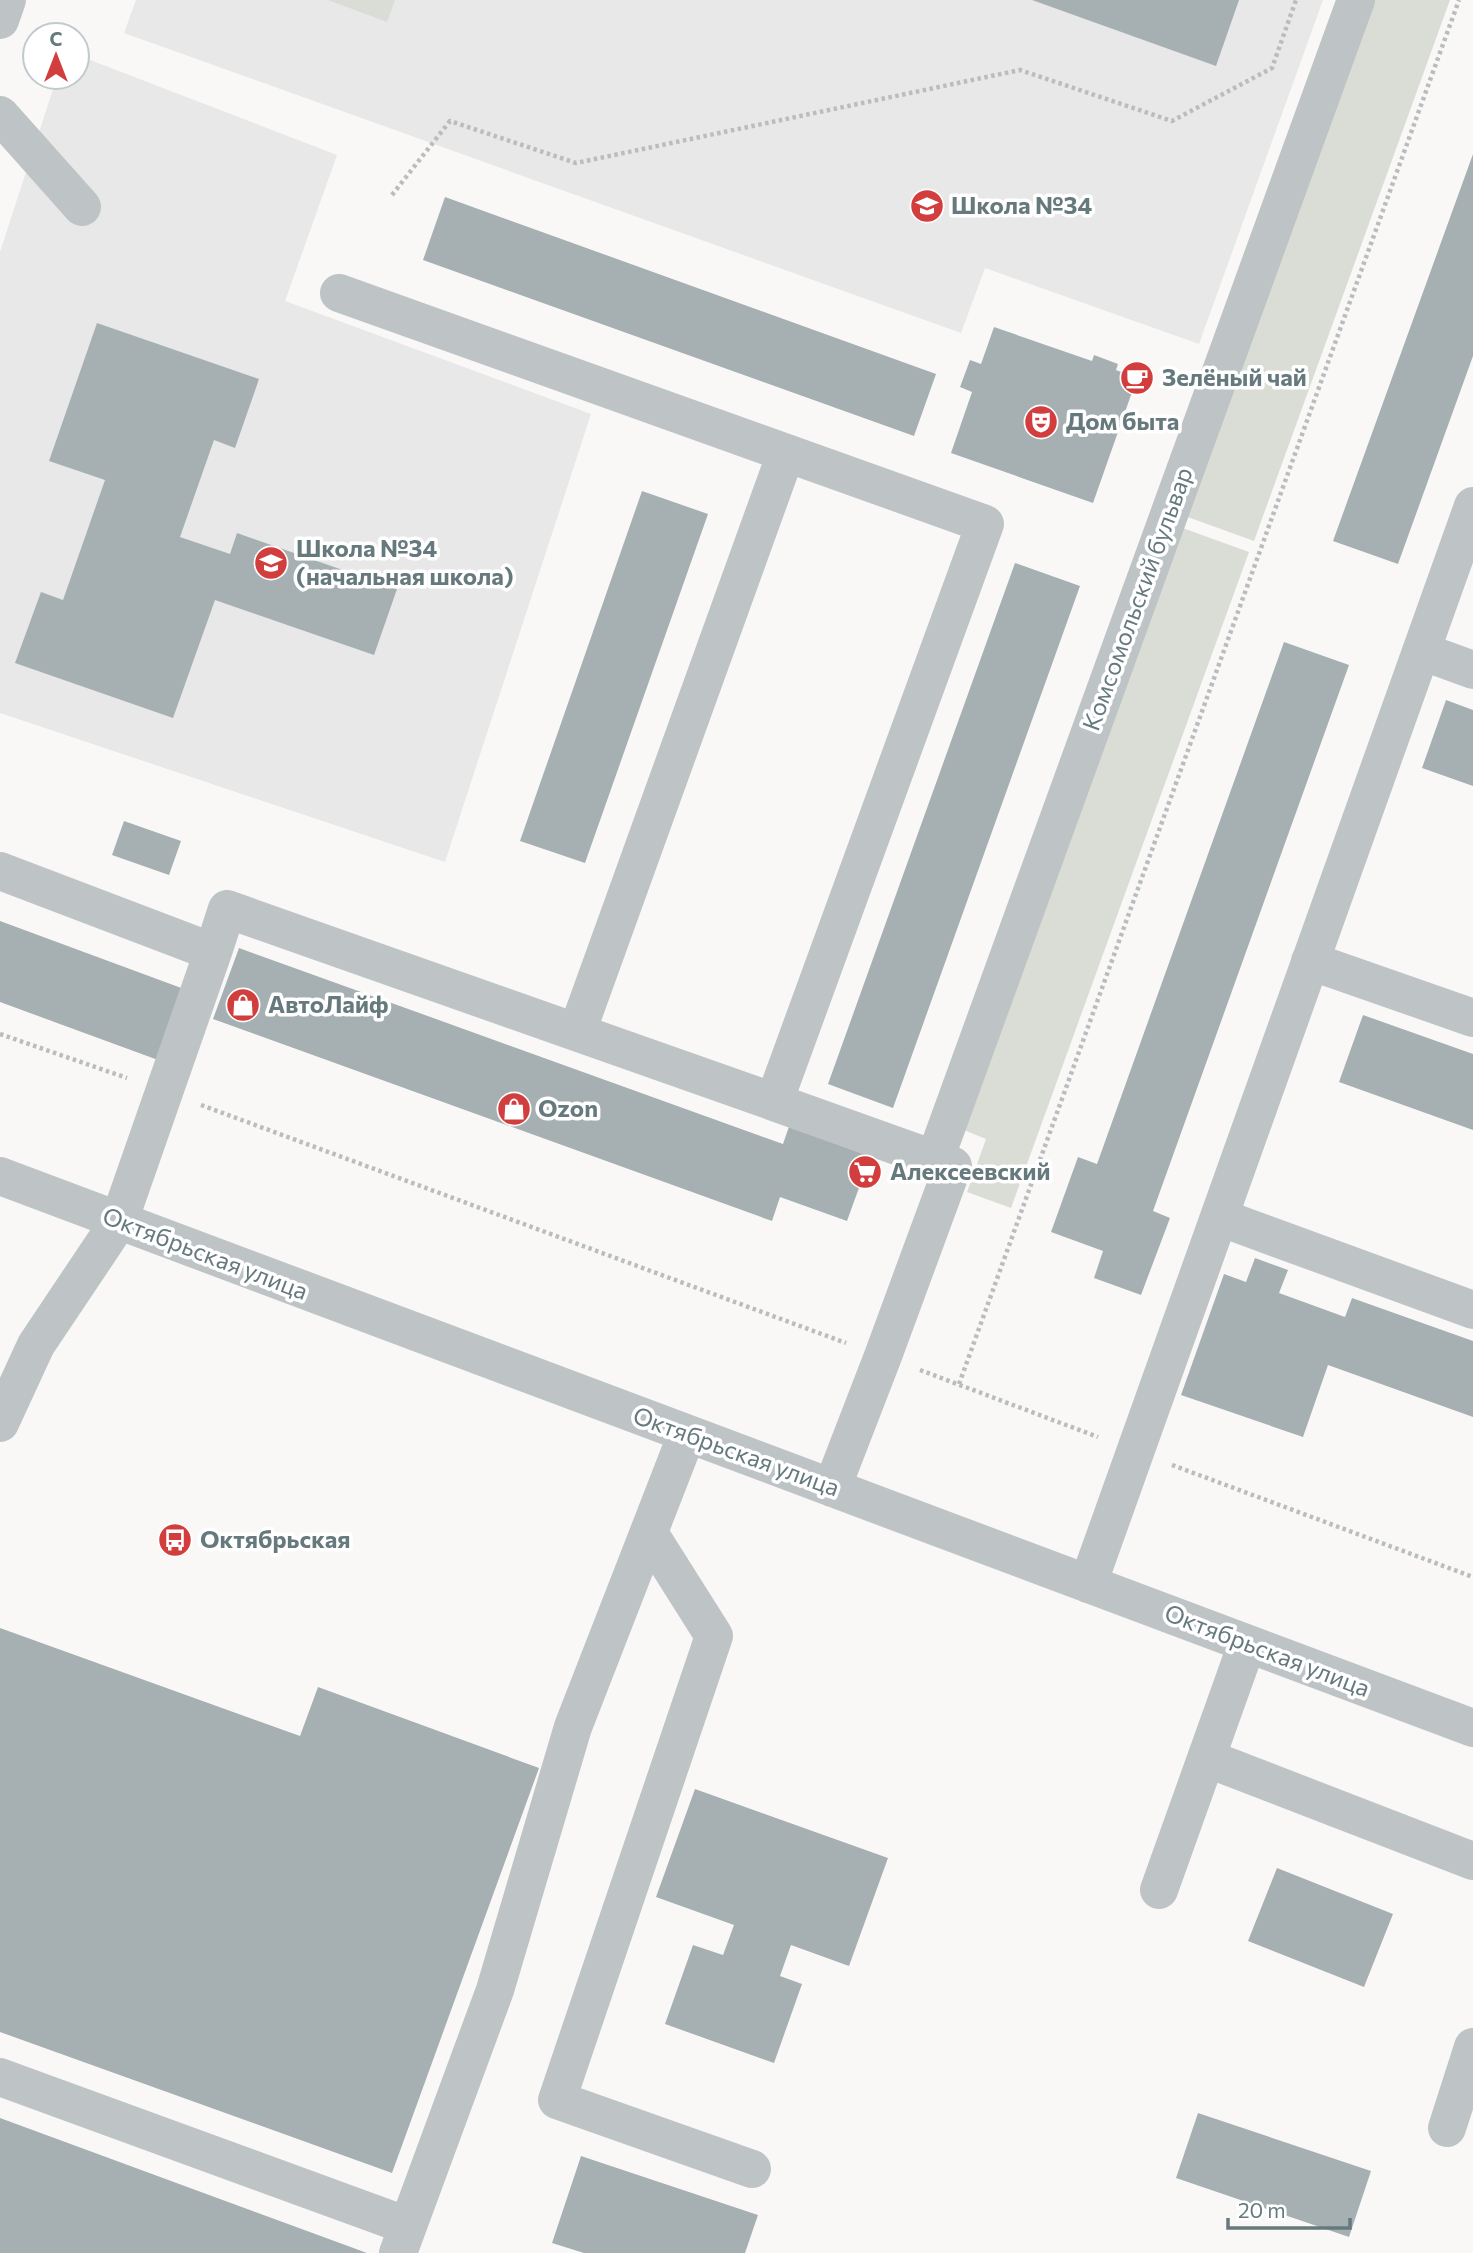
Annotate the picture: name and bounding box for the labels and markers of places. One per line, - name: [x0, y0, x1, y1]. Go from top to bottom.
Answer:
- school or university icon: Школа №34: [908, 187, 946, 225]
- place label: Школа №34: [951, 190, 1092, 219]
- cafe icon: Зелёный чай: [1118, 359, 1156, 397]
- place label: Зелёный чай: [1162, 362, 1307, 391]
- theatre icon: Дом быта: [1022, 403, 1060, 441]
- place label: Дом быта: [1066, 406, 1179, 435]
- place label: Школа №34 (начальная школа): [296, 533, 514, 590]
- school or university icon: Школа №34 (начальная школа): [252, 544, 290, 582]
- shop icon: АвтоЛайф: [224, 986, 262, 1024]
- place label: АвтоЛайф: [268, 989, 388, 1018]
- shop icon: Ozon: [495, 1090, 533, 1128]
- place label: Ozon: [538, 1093, 598, 1122]
- supermarket icon: Алексеевский: [846, 1153, 884, 1191]
- place label: Алексеевский: [890, 1156, 1051, 1185]
- bus stop icon: Октябрьская: [156, 1521, 194, 1559]
- place label: Октябрьская: [200, 1524, 351, 1553]

